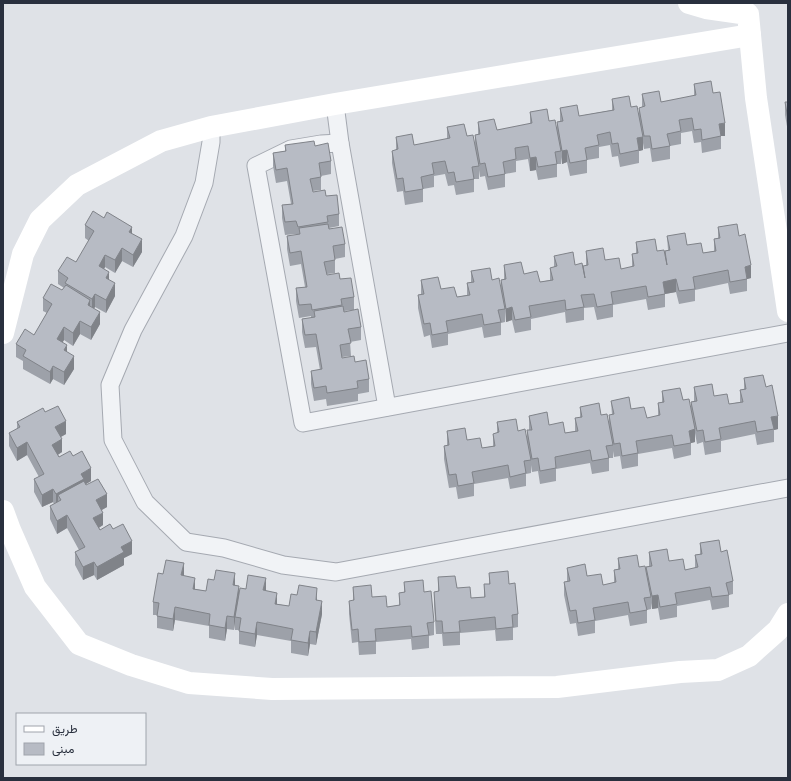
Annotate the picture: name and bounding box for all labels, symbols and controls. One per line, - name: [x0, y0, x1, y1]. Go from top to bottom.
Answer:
- legend: [16, 713, 146, 765]
- text: طريق: [52, 722, 78, 737]
- text: مبنى: [52, 742, 74, 757]

